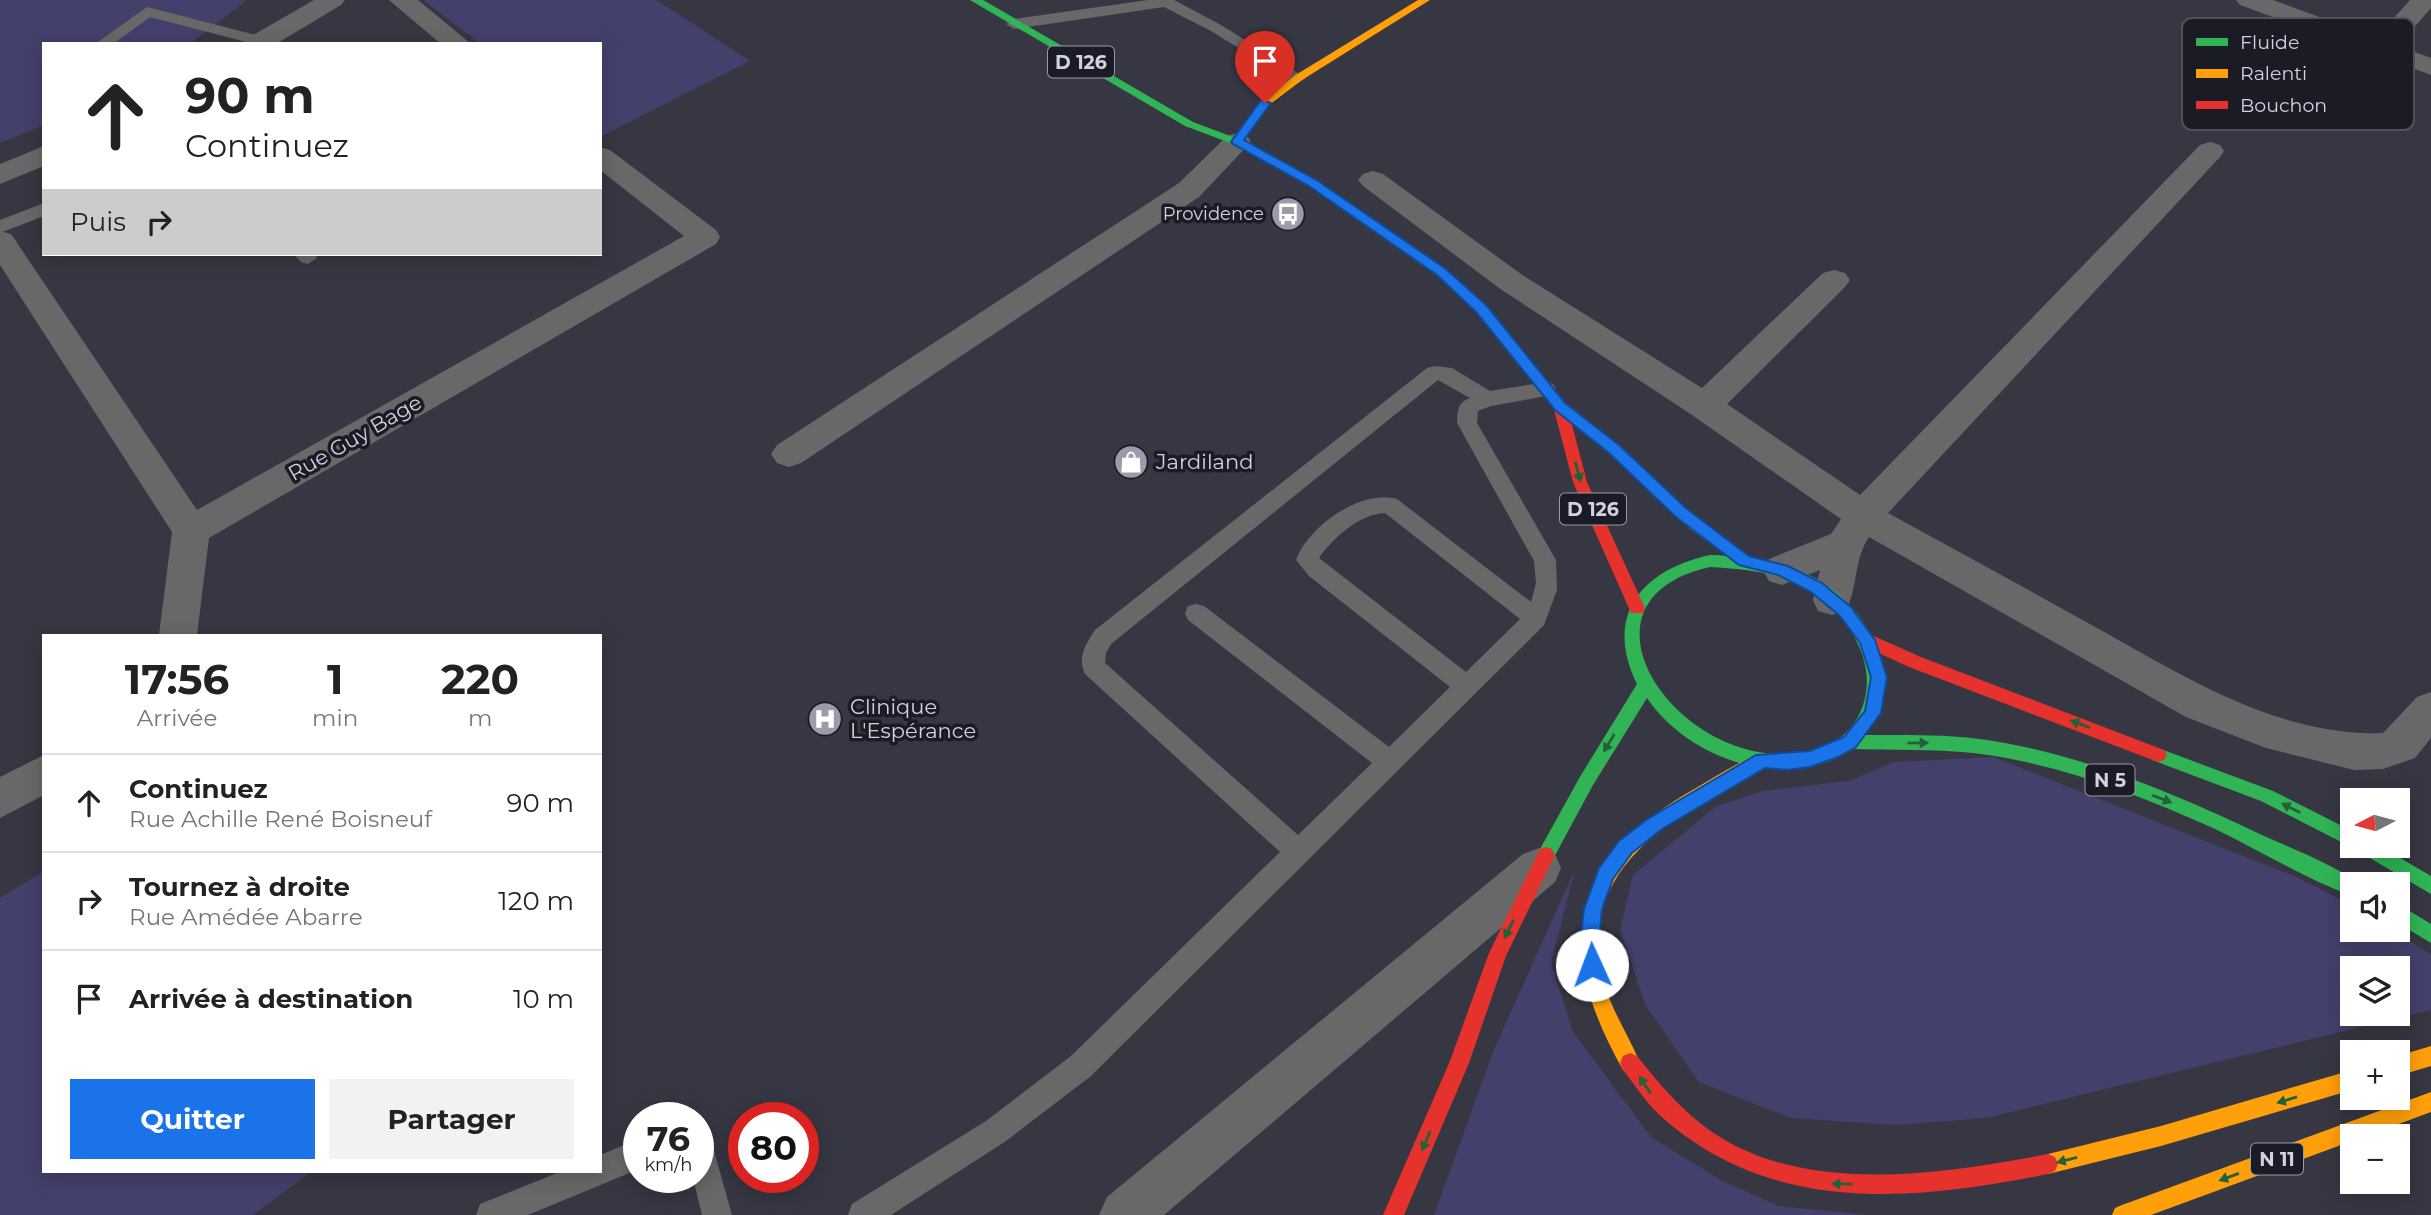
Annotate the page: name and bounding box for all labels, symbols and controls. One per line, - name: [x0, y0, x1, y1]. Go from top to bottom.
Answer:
- legend: [2182, 18, 2414, 130]
- pin: [1235, 31, 1295, 103]
- text: Fluide: [2240, 31, 2299, 54]
- icon: arrive: [1246, 42, 1284, 80]
- road number: D 126: [1048, 46, 1114, 78]
- text: Ralenti: [2240, 62, 2307, 85]
- text: 90 m: [185, 66, 315, 125]
- icon: ahead: [70, 70, 161, 161]
- text: Bouchon: [2240, 94, 2327, 117]
- text: Continuez: [185, 126, 349, 165]
- bus stop icon: Providence: [1269, 195, 1307, 233]
- icon: right: [140, 203, 178, 241]
- place label: Providence: [1163, 203, 1264, 225]
- text: Puis: [70, 206, 126, 238]
- street label: Rue Guy Bage: [284, 389, 426, 486]
- shop icon: Jardiland: [1112, 443, 1150, 481]
- place label: Jardiland: [1155, 449, 1253, 474]
- one-way arrow: [1573, 462, 1583, 483]
- road number: D 126: [1560, 494, 1626, 524]
- text: 17:56: [125, 653, 229, 705]
- text: 1: [327, 653, 343, 705]
- text: 220: [441, 653, 519, 705]
- place label: Clinique L'Espérance: [850, 694, 976, 743]
- hospital icon: Clinique L'Espérance: [806, 700, 844, 738]
- text: Arrivée: [137, 704, 217, 732]
- text: min: [312, 704, 358, 732]
- text: m: [468, 704, 492, 732]
- one-way arrow: [2070, 718, 2091, 729]
- one-way arrow: [1602, 734, 1615, 753]
- one-way arrow: [1907, 738, 1929, 749]
- road number: N 5: [2086, 764, 2134, 796]
- text: Continuez: [129, 773, 268, 805]
- icon: ahead: [70, 784, 108, 822]
- text: 90 m: [507, 787, 574, 819]
- north arrow: [2340, 788, 2410, 858]
- map controls: [2340, 788, 2410, 1194]
- one-way arrow: [2151, 794, 2172, 805]
- one-way arrow: [2281, 803, 2301, 815]
- text: Rue Achille René Boisneuf: [129, 805, 432, 833]
- text: Tournez à droite: [129, 871, 350, 903]
- button: sound: [2340, 872, 2410, 942]
- icon: right: [70, 882, 108, 920]
- text: 120 m: [498, 885, 574, 917]
- text: Rue Amédée Abarre: [129, 903, 363, 931]
- one-way arrow: [1504, 919, 1515, 939]
- position arrow: [1555, 928, 1629, 1002]
- button: layers: [2340, 956, 2410, 1026]
- icon: arrive: [70, 980, 108, 1018]
- text: Arrivée à destination: [129, 983, 413, 1015]
- text: 10 m: [513, 983, 574, 1015]
- button: +: [2340, 1040, 2410, 1110]
- one-way arrow: [1638, 1076, 1652, 1094]
- button: Quitter: [70, 1079, 315, 1159]
- button: Partager: [329, 1079, 574, 1159]
- one-way arrow: [2276, 1095, 2297, 1105]
- speed limit sign: 80: [728, 1102, 819, 1193]
- text: 76: [647, 1117, 690, 1160]
- button: −: [2340, 1124, 2410, 1194]
- one-way arrow: [1420, 1131, 1431, 1152]
- road number: N 11: [2251, 1144, 2303, 1175]
- text: km/h: [644, 1154, 693, 1176]
- one-way arrow: [2056, 1155, 2078, 1166]
- one-way arrow: [2219, 1172, 2240, 1183]
- one-way arrow: [1831, 1179, 1853, 1190]

